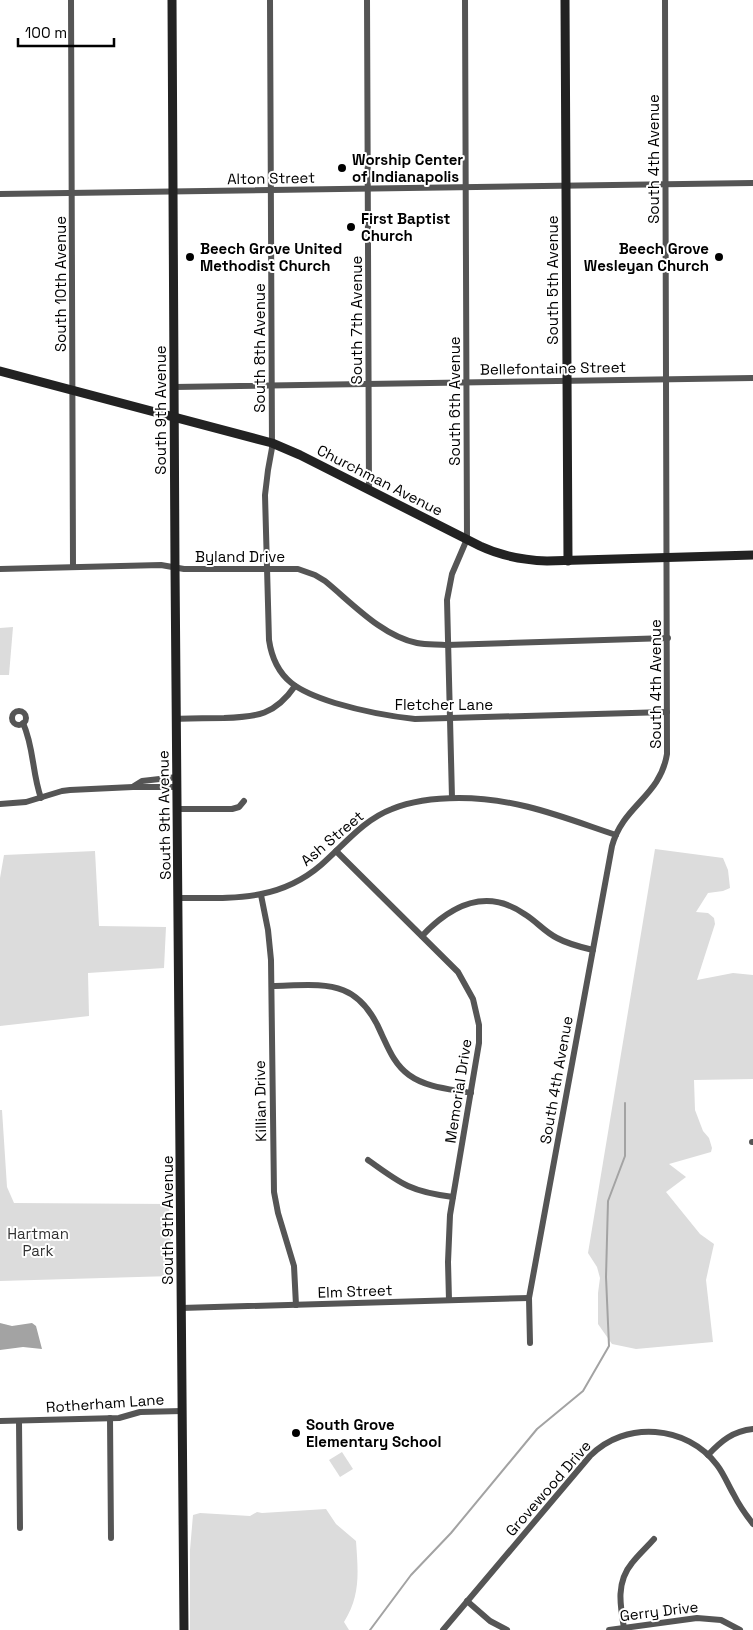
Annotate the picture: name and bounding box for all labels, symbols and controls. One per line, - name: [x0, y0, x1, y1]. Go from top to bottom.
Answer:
- scale bar: [18, 15, 114, 47]
- text: 100 m: [25, 23, 67, 42]
- street label: South 4th Avenue: [644, 94, 663, 224]
- place label: Worship Center of Indianapolis: [352, 150, 463, 186]
- marker: Worship Center of Indianapolis: [336, 162, 348, 174]
- street label: Alton Street: [227, 168, 315, 188]
- place label: First Baptist Church: [361, 209, 451, 245]
- street label: South 5th Avenue: [543, 215, 562, 345]
- street label: South 10th Avenue: [51, 216, 70, 352]
- marker: First Baptist Church: [345, 221, 357, 233]
- place label: Beech Grove United Methodist Church: [200, 239, 342, 275]
- place label: Beech Grove Wesleyan Church: [584, 239, 709, 275]
- marker: Beech Grove United Methodist Church: [184, 251, 196, 263]
- marker: Beech Grove Wesleyan Church: [713, 251, 725, 263]
- street label: South 7th Avenue: [347, 255, 366, 384]
- street label: South 8th Avenue: [250, 283, 269, 413]
- street label: South 6th Avenue: [445, 336, 464, 466]
- street label: South 9th Avenue: [151, 345, 170, 475]
- street label: Bellefontaine Street: [480, 357, 626, 379]
- street label: Churchman Avenue: [314, 440, 446, 520]
- street label: Byland Drive: [195, 547, 285, 566]
- street label: South 4th Avenue: [646, 619, 665, 749]
- street label: Fletcher Lane: [395, 695, 493, 714]
- street label: South 9th Avenue: [153, 750, 175, 880]
- street label: Ash Street: [297, 806, 367, 870]
- street label: South 4th Avenue: [535, 1014, 577, 1146]
- street label: Memorial Drive: [440, 1037, 476, 1145]
- street label: Killian Drive: [250, 1060, 270, 1142]
- street label: South 9th Avenue: [158, 1155, 177, 1285]
- park label: Hartman Park: [7, 1224, 69, 1260]
- street label: Elm Street: [317, 1280, 393, 1302]
- street label: Rotherham Lane: [45, 1389, 165, 1417]
- place label: South Grove Elementary School: [306, 1415, 441, 1451]
- marker: South Grove Elementary School: [290, 1427, 302, 1439]
- street label: Grovewood Drive: [501, 1436, 595, 1540]
- street label: Gerry Drive: [619, 1597, 700, 1625]

